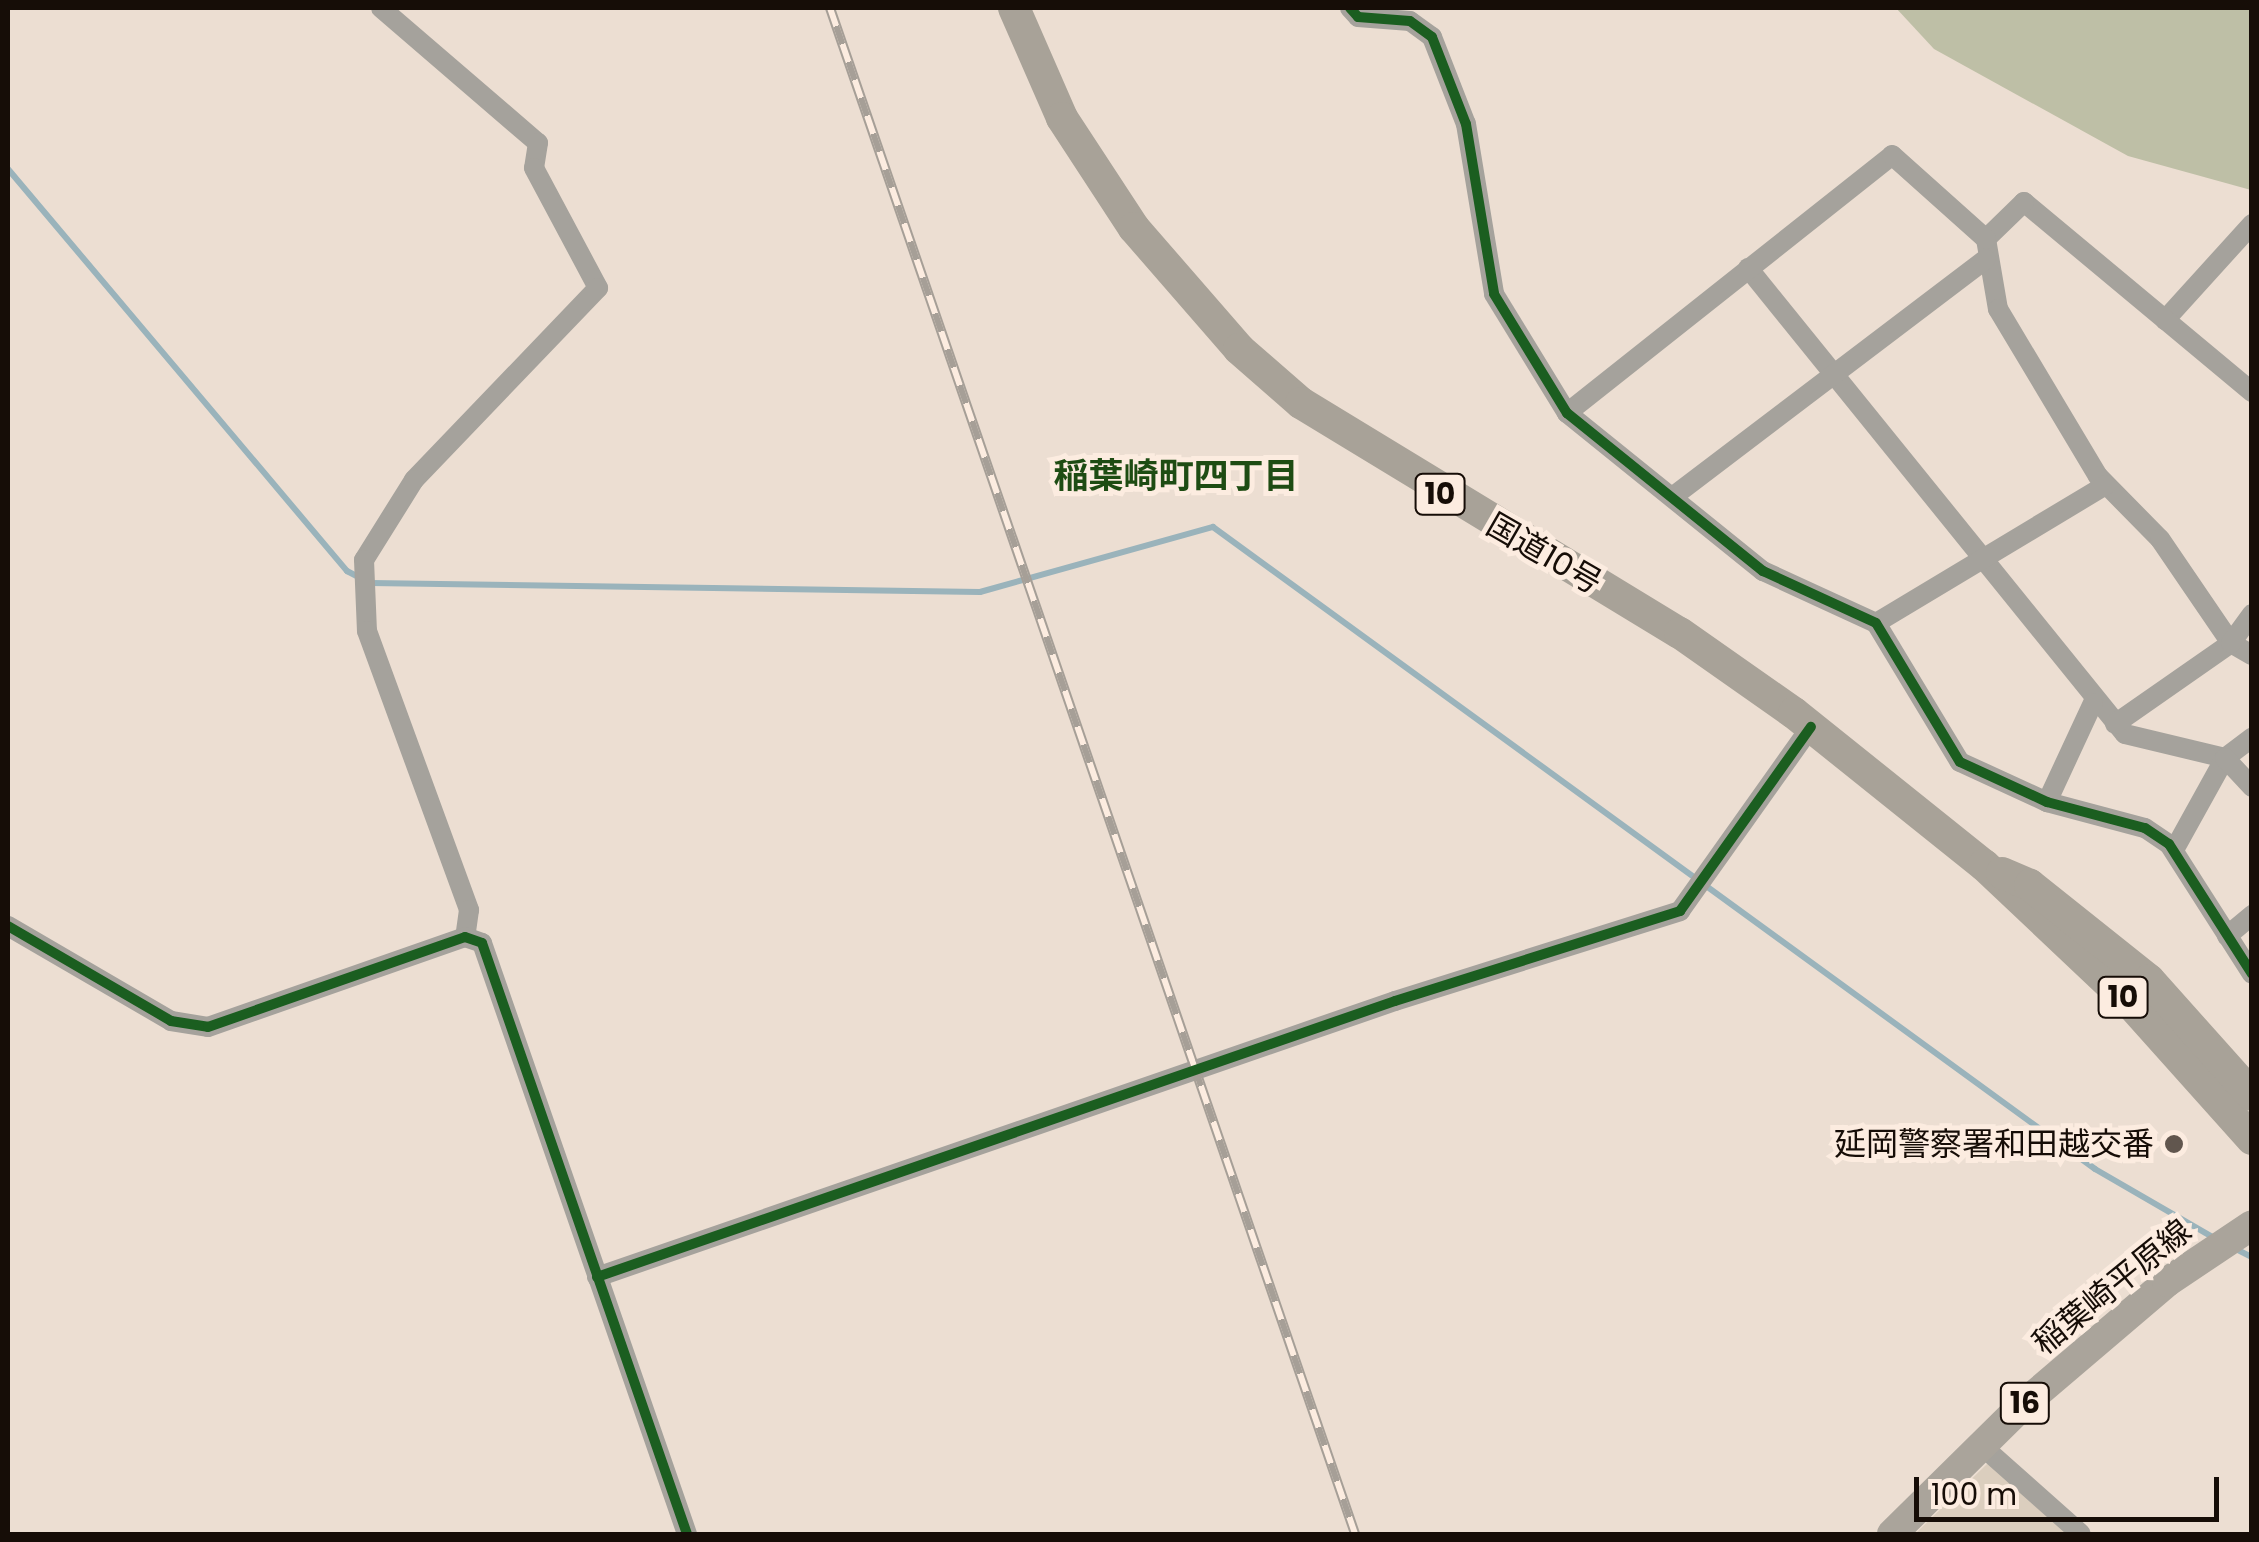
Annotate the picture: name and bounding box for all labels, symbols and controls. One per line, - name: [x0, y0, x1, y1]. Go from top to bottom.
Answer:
- district label: 稲葉崎町四丁目: [1054, 455, 1298, 497]
- road number: 10: [1412, 469, 1468, 519]
- street label: 国道10号: [1480, 506, 1608, 602]
- road number: 10: [2096, 972, 2150, 1022]
- place label: 延岡警察署和田越交番: [1834, 1125, 2154, 1163]
- marker: 延岡警察署和田越交番: [2163, 1133, 2185, 1155]
- street label: 稲葉崎平原線: [2025, 1212, 2199, 1362]
- road number: 16: [1998, 1378, 2052, 1428]
- scale bar: [1919, 1457, 2224, 1519]
- text: 100 m: [1931, 1473, 2017, 1516]

